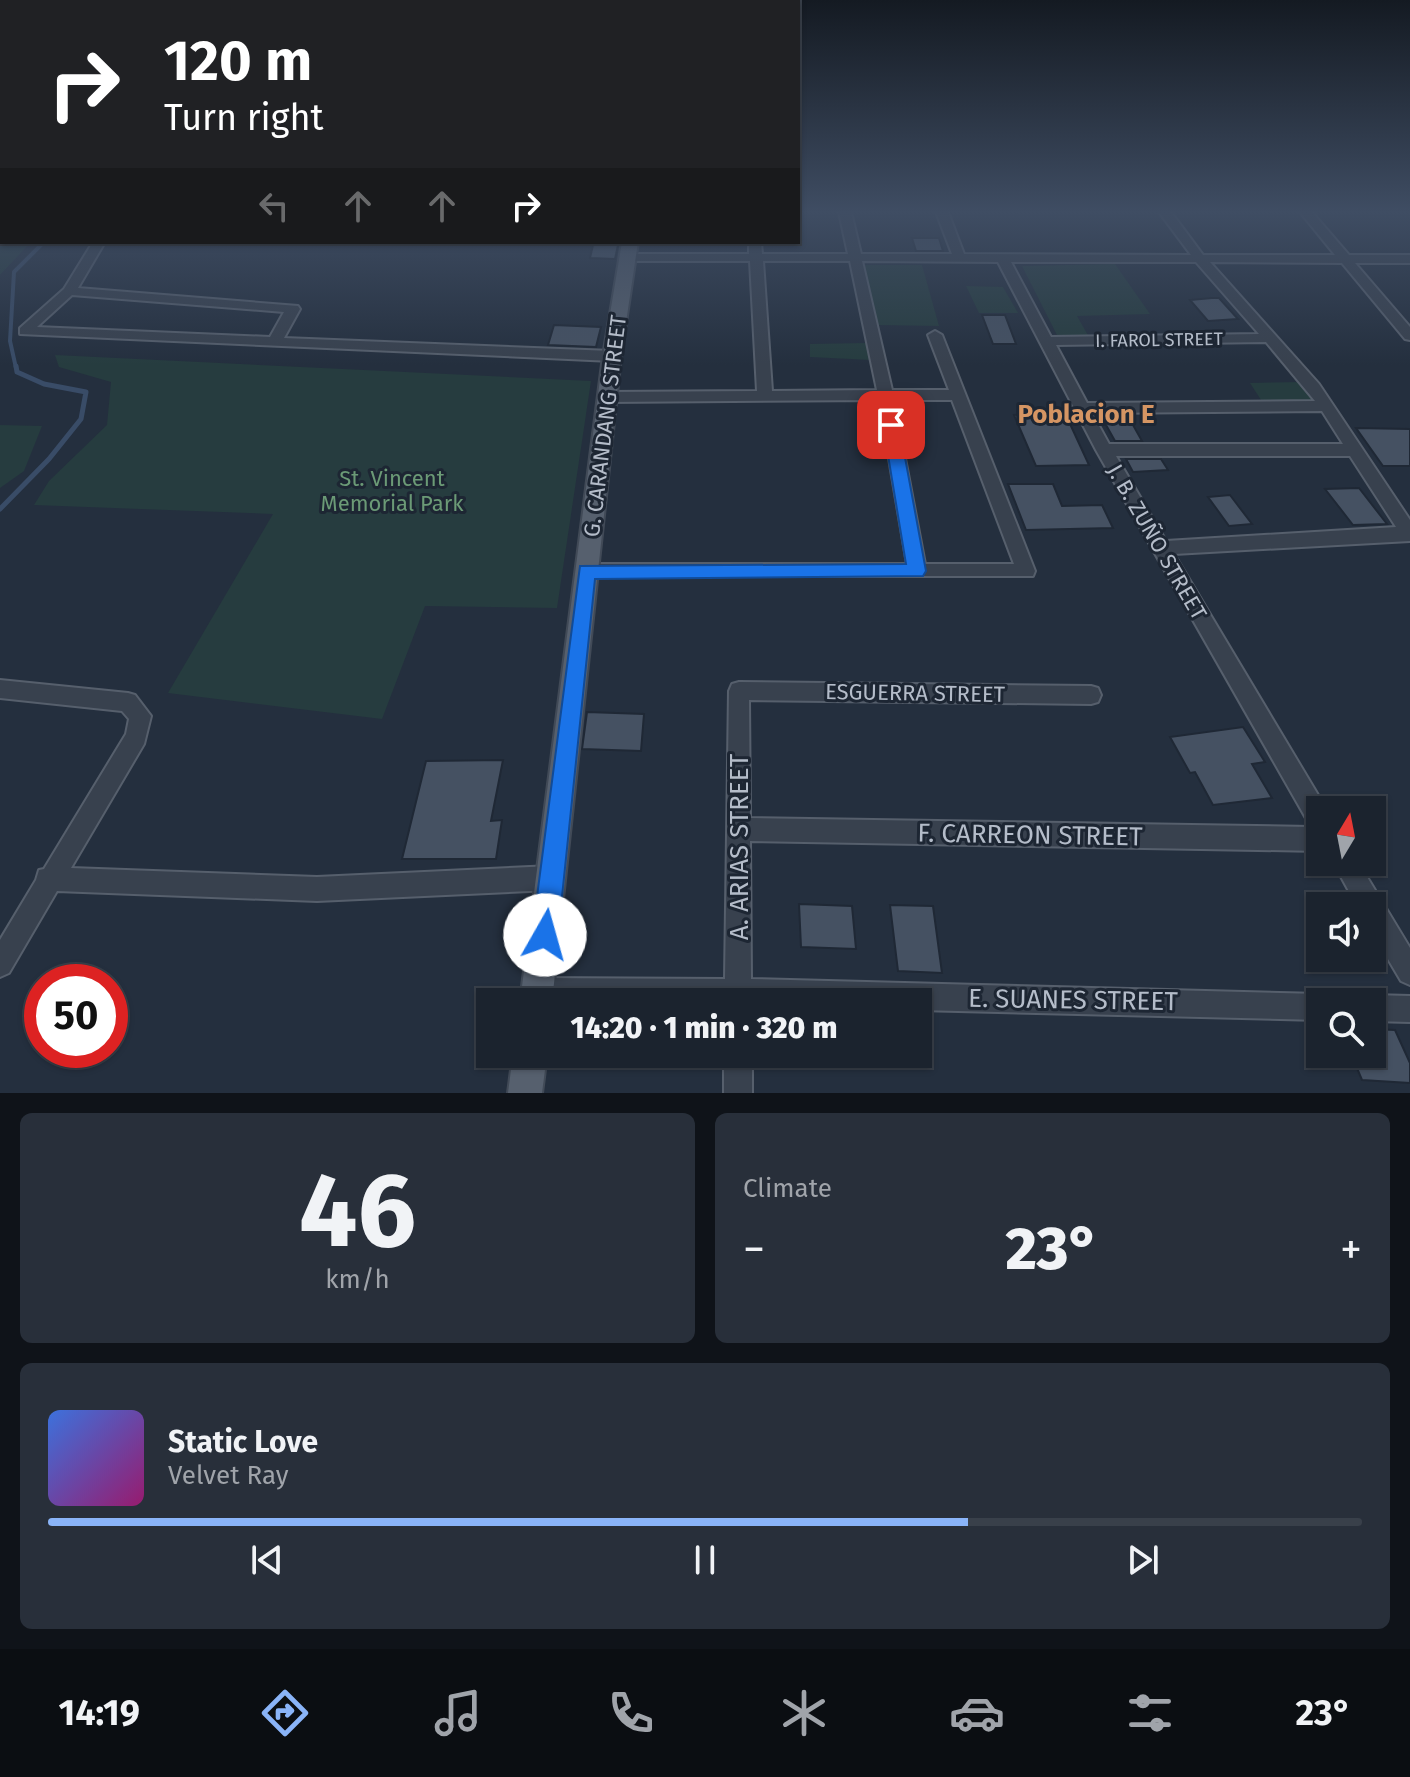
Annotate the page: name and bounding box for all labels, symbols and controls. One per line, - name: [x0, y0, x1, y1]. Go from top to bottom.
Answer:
- text: 120 m: [164, 28, 312, 95]
- icon: right: [32, 32, 136, 136]
- text: Turn right: [164, 96, 324, 140]
- icon: left: [252, 184, 296, 228]
- icon: ahead: [336, 184, 380, 228]
- icon: ahead: [420, 184, 464, 228]
- icon: right: [504, 184, 548, 228]
- street label: G. CARANDANG STREET: [578, 313, 632, 538]
- street label: I. FAROL STREET: [1095, 328, 1224, 352]
- pin: [857, 391, 925, 459]
- district label: Poblacion E: [1017, 399, 1155, 430]
- icon: arrive: [869, 403, 913, 447]
- street label: J. B. ZUÑO STREET: [1101, 459, 1213, 625]
- park label: St. Vincent Memorial Park: [321, 465, 464, 517]
- street label: ESGUERRA STREET: [825, 678, 1006, 708]
- street label: A. ARIAS STREET: [724, 753, 755, 940]
- north arrow: [1306, 796, 1386, 876]
- map controls: [1306, 796, 1386, 1068]
- street label: F. CARREON STREET: [917, 818, 1143, 852]
- button: sound: [1306, 892, 1386, 972]
- position arrow: [503, 893, 587, 977]
- speed limit sign: 50: [24, 964, 128, 1068]
- street label: E. SUANES STREET: [968, 983, 1179, 1017]
- button: search: [1306, 988, 1386, 1068]
- text: 14:20 · 1 min · 320 m: [571, 1010, 837, 1046]
- text: 46: [299, 1149, 416, 1274]
- text: Climate: [743, 1173, 832, 1204]
- text: 23°: [1006, 1213, 1099, 1285]
- text: −: [743, 1223, 765, 1276]
- text: +: [1340, 1223, 1362, 1276]
- text: km/h: [325, 1264, 390, 1295]
- text: Static Love: [168, 1424, 318, 1460]
- text: Velvet Ray: [168, 1460, 288, 1491]
- icon: previous: [245, 1538, 289, 1582]
- icon: pause: [683, 1538, 727, 1582]
- icon: next: [1121, 1538, 1165, 1582]
- icon: directions: [257, 1685, 313, 1741]
- icon: music: [430, 1685, 486, 1741]
- icon: phone: [603, 1685, 659, 1741]
- icon: climate: [776, 1685, 832, 1741]
- icon: car: [949, 1685, 1005, 1741]
- icon: filters: [1122, 1685, 1178, 1741]
- text: 14:19: [59, 1691, 140, 1735]
- text: 23°: [1296, 1691, 1351, 1735]

